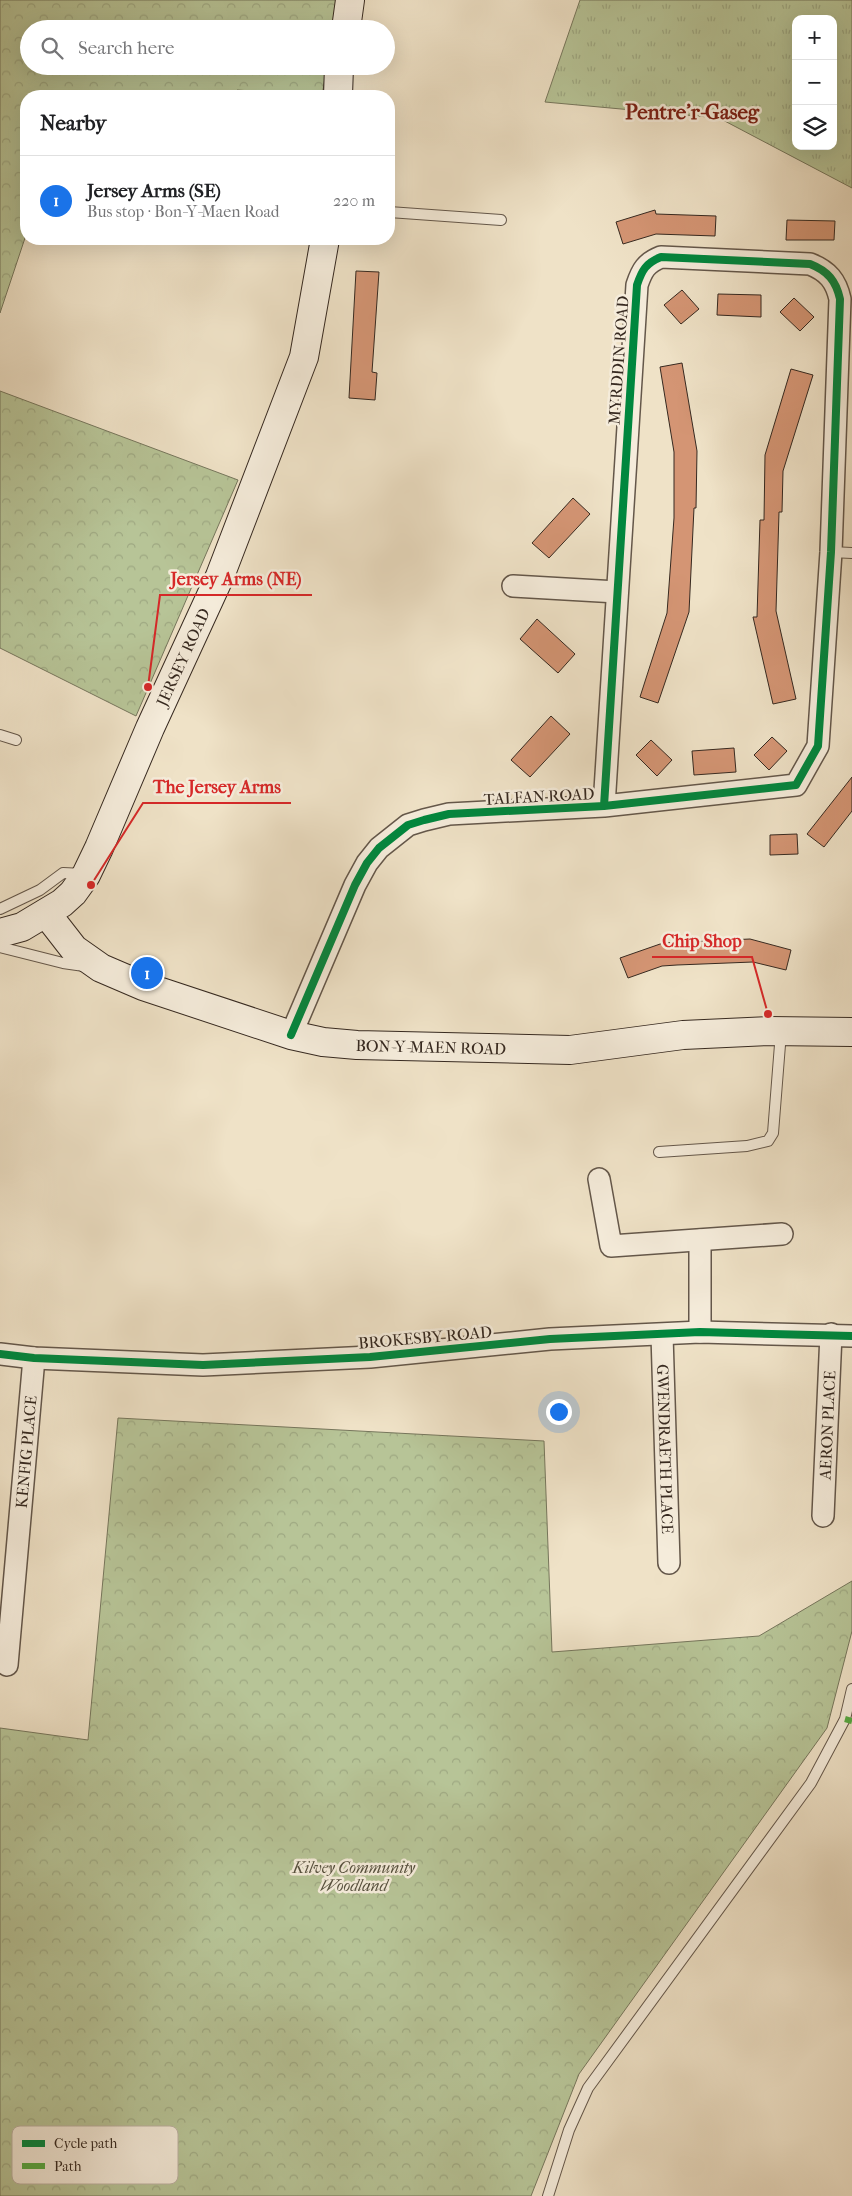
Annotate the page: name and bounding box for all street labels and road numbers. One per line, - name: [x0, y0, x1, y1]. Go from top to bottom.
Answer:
- street label: MYRDDIN ROAD: [605, 295, 632, 425]
- street label: JERSEY ROAD: [152, 605, 214, 711]
- street label: TALFAN ROAD: [483, 784, 595, 809]
- street label: BON-Y-MAEN ROAD: [355, 1036, 506, 1059]
- street label: BROKESBY ROAD: [357, 1322, 493, 1353]
- street label: GWENDRAETH PLACE: [653, 1364, 677, 1534]
- street label: AERON PLACE: [816, 1370, 839, 1481]
- street label: KENFIG PLACE: [12, 1395, 41, 1509]

